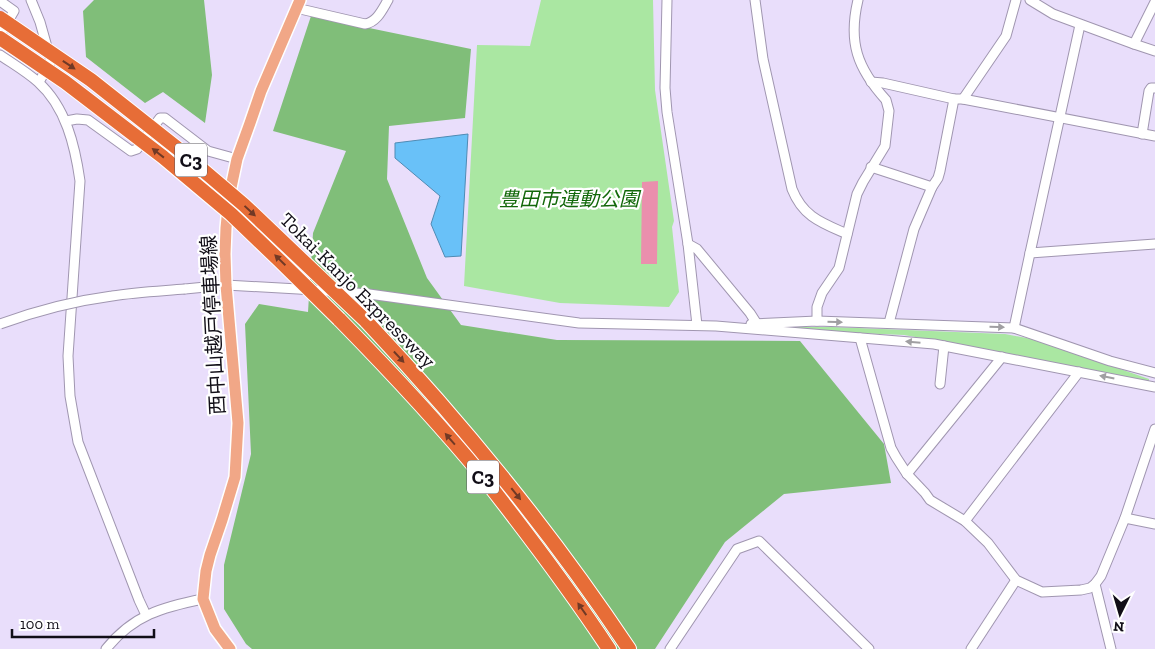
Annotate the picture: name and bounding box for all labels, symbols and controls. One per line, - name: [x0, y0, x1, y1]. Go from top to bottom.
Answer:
- one-way arrow: [63, 60, 76, 70]
- road number: C3: [175, 144, 207, 176]
- one-way arrow: [151, 148, 165, 158]
- park label: 豊田市運動公園: [499, 187, 642, 211]
- one-way arrow: [244, 205, 256, 217]
- street label: Tokai-Kanjo Expressway: [275, 207, 441, 373]
- street label: 西中山越戸停車場線: [196, 234, 230, 416]
- one-way arrow: [274, 254, 286, 266]
- one-way arrow: [827, 318, 843, 326]
- one-way arrow: [990, 324, 1006, 332]
- one-way arrow: [905, 338, 921, 346]
- one-way arrow: [394, 351, 405, 363]
- one-way arrow: [1099, 373, 1115, 381]
- one-way arrow: [444, 434, 456, 446]
- road number: C3: [467, 461, 499, 494]
- one-way arrow: [511, 487, 522, 500]
- north arrow: [1095, 589, 1145, 639]
- one-way arrow: [577, 602, 587, 615]
- scale bar: [12, 606, 155, 638]
- text: 100 m: [20, 615, 59, 633]
- text: N: [1113, 617, 1125, 635]

